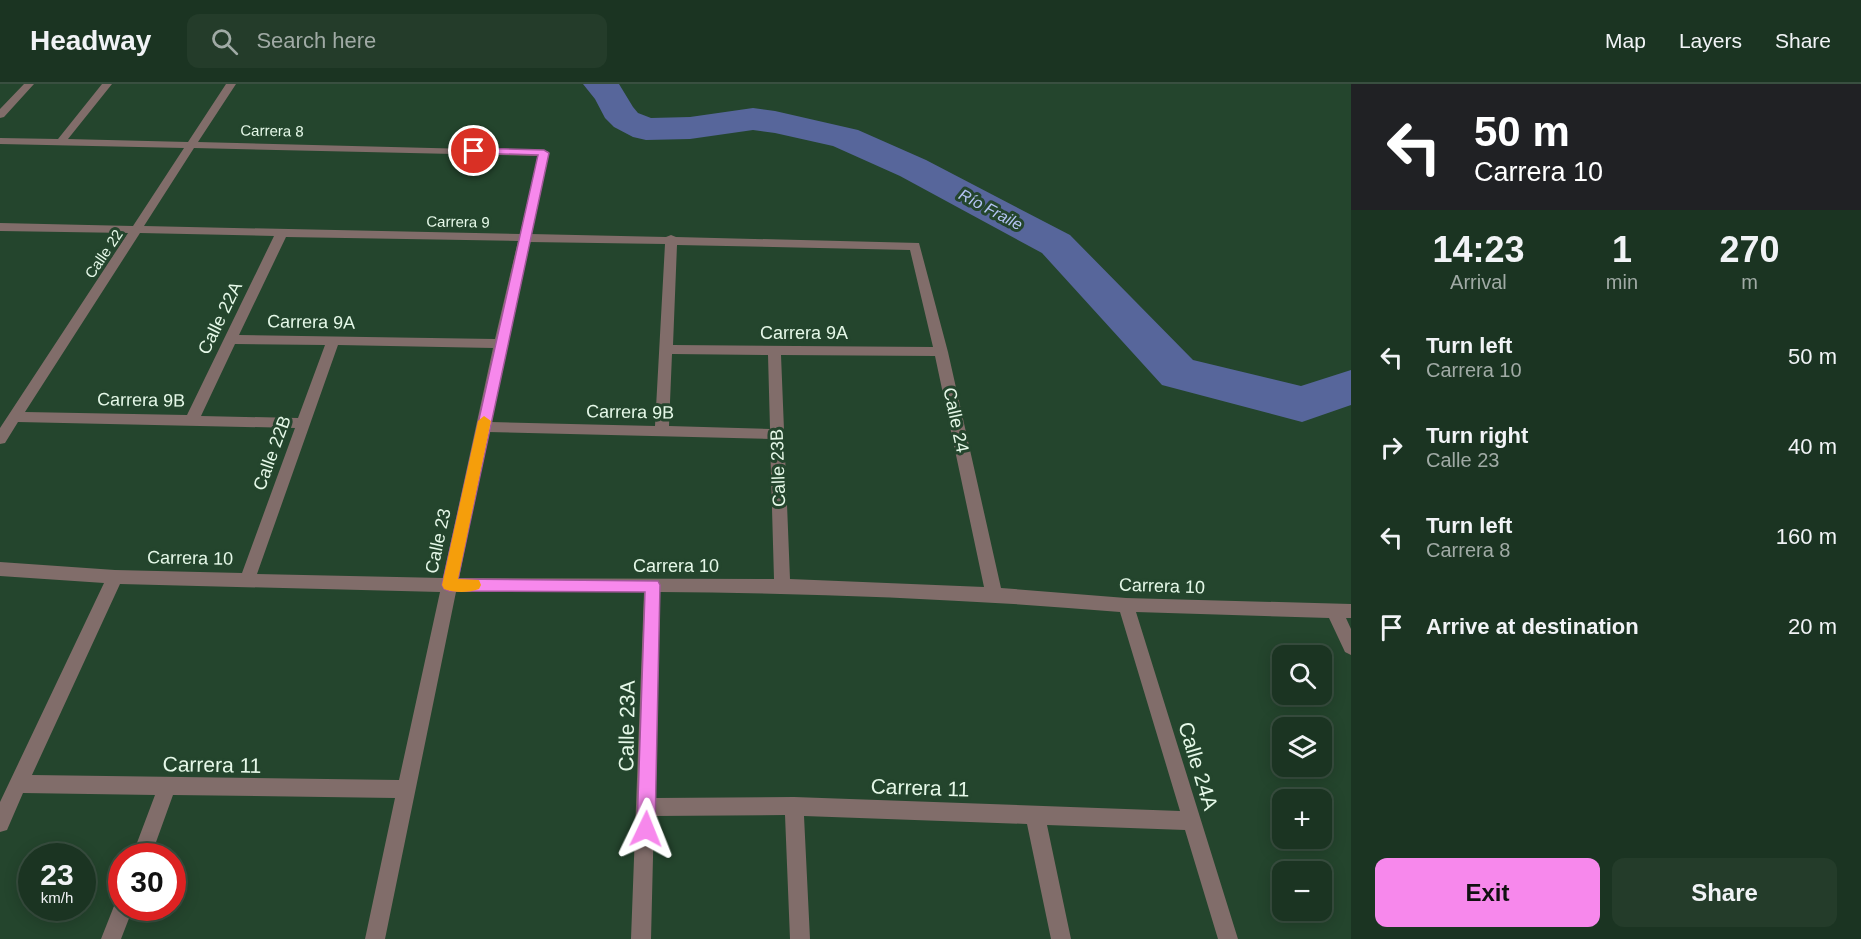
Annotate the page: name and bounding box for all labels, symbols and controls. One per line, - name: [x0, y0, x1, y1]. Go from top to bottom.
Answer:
- search box: [187, 14, 607, 68]
- text: Headway: [30, 25, 151, 56]
- icon: search: [208, 25, 241, 58]
- text: Search here: [256, 28, 376, 53]
- text: Map: [1605, 29, 1646, 52]
- text: Layers: [1679, 29, 1742, 52]
- text: Share: [1775, 29, 1831, 52]
- icon: left: [1375, 108, 1453, 186]
- text: 50 m: [1474, 108, 1570, 155]
- street label: Carrera 8: [240, 121, 304, 140]
- pin: [448, 125, 499, 176]
- icon: arrive: [457, 134, 490, 167]
- text: Carrera 10: [1474, 157, 1603, 187]
- water label: Río Fraile: [956, 186, 1025, 233]
- street label: Carrera 9: [426, 212, 490, 231]
- street label: Calle 22: [81, 226, 126, 281]
- text: 14:23: [1432, 229, 1524, 270]
- text: 1: [1612, 229, 1632, 270]
- text: 270: [1719, 229, 1780, 270]
- text: Arrival: [1450, 271, 1507, 293]
- text: min: [1606, 271, 1638, 293]
- text: m: [1741, 271, 1758, 293]
- street label: Calle 22A: [194, 279, 246, 357]
- street label: Carrera 9A: [267, 311, 355, 333]
- street label: Carrera 9A: [760, 323, 848, 343]
- text: Turn left: [1426, 333, 1512, 358]
- icon: left: [1375, 341, 1408, 374]
- text: 50 m: [1788, 344, 1837, 369]
- text: Carrera 10: [1426, 359, 1522, 381]
- street label: Calle 24: [939, 386, 973, 454]
- street label: Carrera 9B: [97, 389, 185, 411]
- street label: Carrera 9B: [586, 401, 674, 423]
- street label: Calle 22B: [249, 413, 295, 493]
- text: Turn right: [1426, 423, 1528, 448]
- street label: Calle 23B: [767, 429, 789, 507]
- icon: right: [1375, 431, 1408, 464]
- text: 40 m: [1788, 434, 1837, 459]
- text: Calle 23: [1426, 449, 1499, 471]
- street label: Calle 23: [421, 507, 455, 575]
- text: Turn left: [1426, 513, 1512, 538]
- icon: left: [1375, 521, 1408, 554]
- text: 160 m: [1776, 524, 1837, 549]
- text: Carrera 8: [1426, 539, 1510, 561]
- street label: Carrera 10: [147, 547, 233, 569]
- street label: Carrera 10: [633, 556, 719, 576]
- street label: Carrera 10: [1119, 575, 1205, 597]
- icon: arrive: [1375, 611, 1408, 644]
- text: Arrive at destination: [1426, 614, 1639, 639]
- text: 20 m: [1788, 614, 1837, 639]
- map controls: [1272, 645, 1332, 921]
- button: search: [1272, 645, 1332, 705]
- street label: Calle 23A: [614, 680, 639, 772]
- button: layers: [1272, 717, 1332, 777]
- street label: Calle 24A: [1174, 719, 1223, 813]
- street label: Carrera 11: [162, 752, 262, 777]
- street label: Carrera 11: [870, 774, 970, 801]
- button: +: [1272, 789, 1332, 849]
- position arrow: [614, 797, 678, 861]
- speed limit sign: 30: [108, 843, 186, 921]
- text: 23: [40, 858, 74, 891]
- button: Exit: [1375, 858, 1600, 927]
- button: Share: [1612, 858, 1837, 927]
- button: −: [1272, 861, 1332, 921]
- text: km/h: [41, 889, 73, 906]

